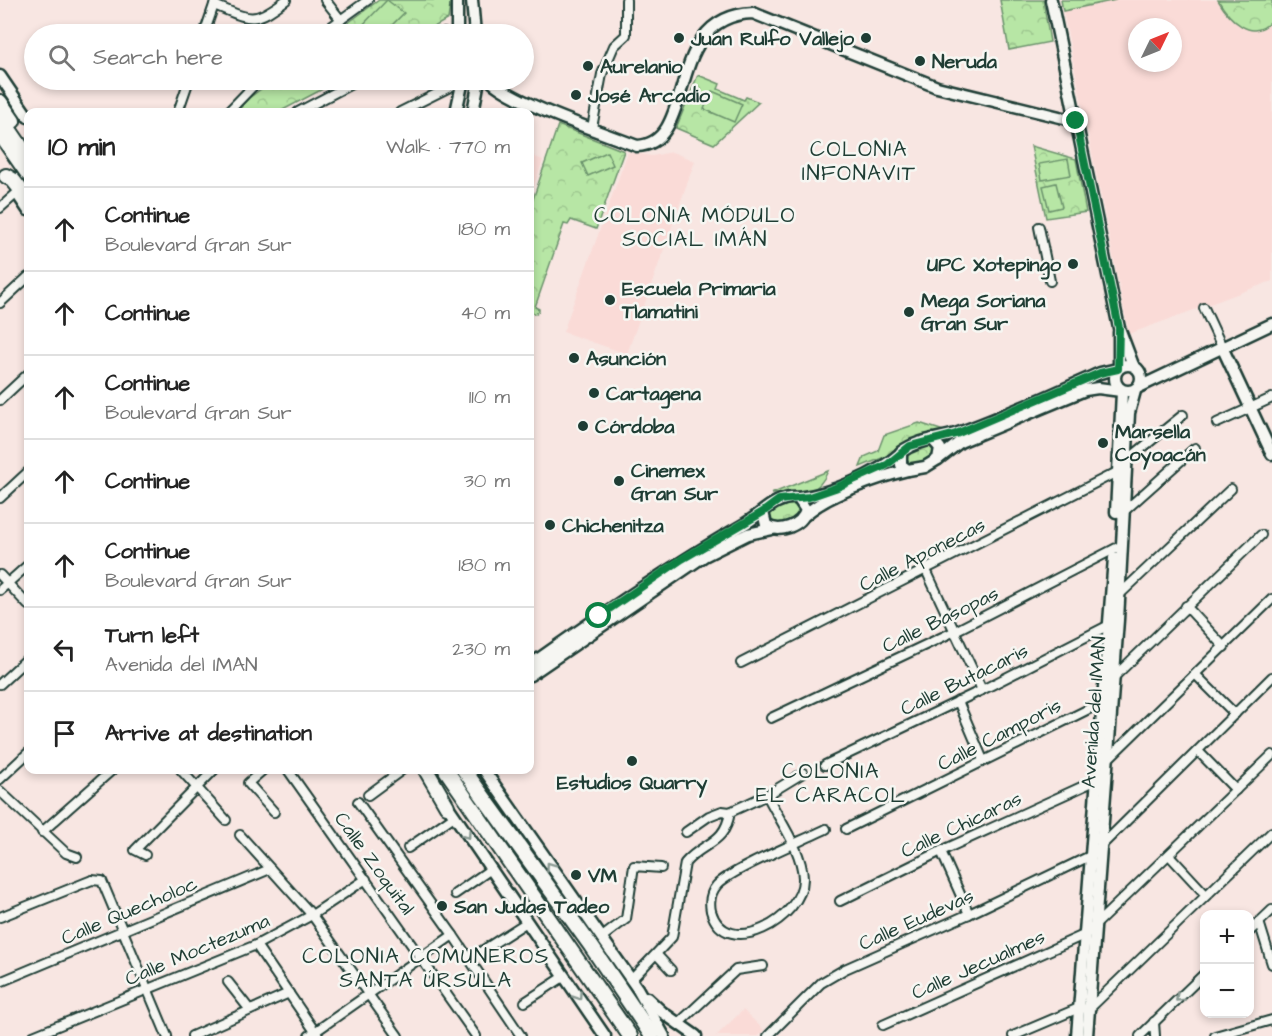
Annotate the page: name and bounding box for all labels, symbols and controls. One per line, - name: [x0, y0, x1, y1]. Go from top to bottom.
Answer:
- north arrow: [1128, 18, 1182, 72]
- search box: [24, 24, 534, 90]
- place label: Juan Rulfo: [690, 25, 791, 53]
- place label: Vallejo: [798, 25, 855, 53]
- marker: Juan Rulfo: [672, 31, 686, 45]
- marker: Vallejo: [859, 31, 873, 45]
- icon: search: [45, 41, 78, 74]
- text: Search here: [93, 42, 223, 73]
- place label: Neruda: [932, 48, 998, 76]
- place label: Aurelanio: [600, 53, 683, 81]
- marker: Neruda: [913, 54, 927, 68]
- marker: Aurelanio: [581, 59, 595, 73]
- place label: José Arcadio: [587, 82, 711, 110]
- marker: José Arcadio: [569, 88, 583, 102]
- route end: [1062, 107, 1088, 133]
- text: 10 min: [48, 129, 115, 165]
- text: Walk · 770 m: [386, 133, 510, 161]
- district label: COLONIA INFONAVIT: [802, 135, 916, 188]
- text: Continue: [105, 200, 190, 231]
- district label: COLONIA MÓDULO SOCIAL IMÁN: [594, 201, 796, 254]
- icon: ahead: [48, 213, 81, 246]
- text: 180 m: [458, 215, 510, 243]
- text: Boulevard Gran Sur: [105, 231, 292, 259]
- place label: UPC Xotepingo: [927, 251, 1062, 280]
- marker: UPC Xotepingo: [1066, 257, 1080, 271]
- place label: Escuela Primaria Tlamatini: [621, 275, 776, 326]
- place label: Mega Soriana Gran Sur: [921, 287, 1046, 338]
- marker: Escuela Primaria Tlamatini: [603, 293, 617, 307]
- icon: ahead: [48, 297, 81, 330]
- text: Continue: [105, 298, 190, 329]
- text: 40 m: [460, 299, 510, 327]
- marker: Mega Soriana Gran Sur: [902, 305, 916, 319]
- place label: Asunción: [586, 345, 666, 373]
- marker: Asunción: [567, 351, 581, 365]
- text: Continue: [105, 368, 190, 399]
- place label: Cartagena: [606, 380, 702, 409]
- icon: ahead: [48, 381, 81, 414]
- text: 110 m: [469, 383, 510, 411]
- marker: Cartagena: [587, 386, 601, 400]
- text: Boulevard Gran Sur: [105, 399, 292, 427]
- place label: Córdoba: [595, 413, 675, 441]
- place label: Marsella Coyoacán: [1115, 418, 1206, 470]
- marker: Córdoba: [576, 419, 590, 433]
- marker: Marsella Coyoacán: [1096, 436, 1110, 450]
- place label: Cinemex Gran Sur: [631, 457, 719, 508]
- icon: ahead: [48, 465, 81, 498]
- text: Continue: [105, 466, 190, 497]
- text: 30 m: [464, 467, 510, 495]
- marker: Cinemex Gran Sur: [612, 474, 626, 488]
- street label: Calle Aponecas: [854, 511, 990, 599]
- place label: Chichenitza: [562, 512, 664, 540]
- marker: Chichenitza: [543, 518, 557, 532]
- text: Continue: [105, 536, 190, 567]
- icon: ahead: [48, 549, 81, 582]
- text: 180 m: [458, 551, 510, 579]
- text: Boulevard Gran Sur: [105, 567, 292, 595]
- street label: Calle Basopas: [877, 580, 1003, 660]
- route start: [585, 602, 611, 628]
- text: Turn left: [105, 620, 199, 651]
- icon: left: [48, 633, 81, 666]
- text: 230 m: [452, 635, 510, 663]
- street label: Avenida del IMAN: [1075, 635, 1113, 789]
- street label: Calle Butacaris: [896, 637, 1033, 723]
- text: Avenida del IMAN: [105, 651, 258, 679]
- street label: Calle Camporis: [933, 692, 1066, 778]
- icon: arrive: [48, 717, 81, 750]
- text: Arrive at destination: [105, 718, 312, 749]
- marker: Estudios Quarry: [625, 754, 639, 768]
- district label: COLONIA EL CARACOL: [756, 757, 906, 810]
- place label: Estudios Quarry: [557, 769, 707, 798]
- street label: Calle Chicaras: [896, 785, 1027, 865]
- street label: Calle Zoquital: [327, 806, 421, 921]
- one-way arrow: [460, 828, 471, 839]
- one-way arrow: [546, 861, 557, 872]
- place label: VM: [587, 862, 618, 890]
- marker: VM: [569, 868, 583, 882]
- street label: Calle Quecholoc: [57, 869, 202, 952]
- street label: Calle Eudevas: [854, 882, 978, 958]
- place label: San Judas Tadeo: [453, 893, 610, 921]
- marker: San Judas Tadeo: [435, 899, 449, 913]
- street label: Calle Moctezuma: [121, 907, 274, 993]
- map controls: [1200, 910, 1254, 1018]
- button: +: [1200, 910, 1254, 964]
- street label: Calle Jecualmes: [907, 923, 1050, 1007]
- district label: COLONIA COMUNEROS SANTA ÚRSULA: [302, 942, 550, 995]
- button: −: [1200, 964, 1254, 1018]
- one-way arrow: [571, 989, 582, 1000]
- one-way arrow: [1176, 991, 1186, 1002]

